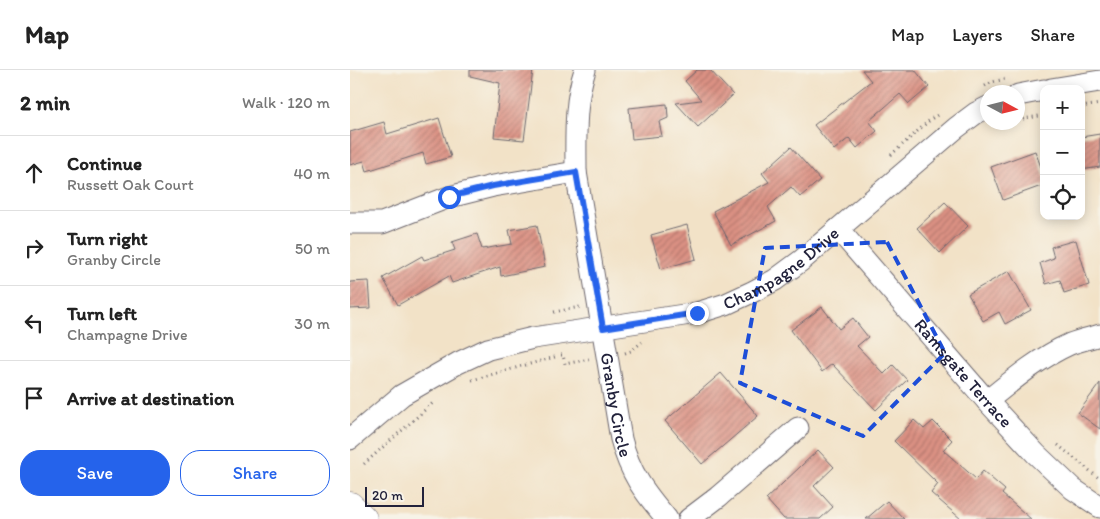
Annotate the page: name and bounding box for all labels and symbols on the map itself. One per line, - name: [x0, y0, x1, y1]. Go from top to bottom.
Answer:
- north arrow: [980, 85, 1025, 130]
- route start: [438, 186, 461, 209]
- street label: Champagne Drive: [719, 222, 844, 315]
- route end: [686, 302, 709, 325]
- street label: Ramsgate Terrace: [910, 314, 1017, 432]
- street label: Granby Circle: [596, 351, 637, 460]
- scale bar: [365, 484, 424, 507]

